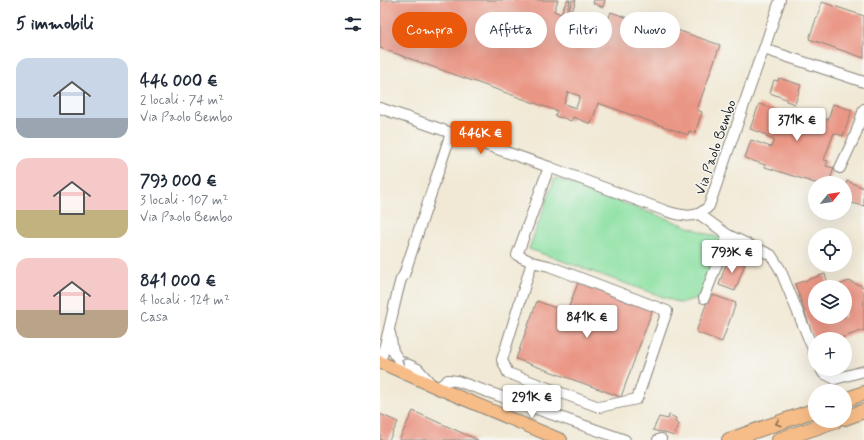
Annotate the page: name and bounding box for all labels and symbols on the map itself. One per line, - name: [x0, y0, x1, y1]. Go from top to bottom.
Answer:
- street label: Via Paolo Bembo: [691, 97, 741, 197]
- pin: 371K €: [764, 108, 830, 142]
- pin: 446K €: [448, 121, 514, 155]
- north arrow: [808, 176, 852, 220]
- pin: 793K €: [699, 240, 765, 274]
- pin: 841K €: [554, 305, 620, 339]
- one-way arrow: [401, 359, 408, 366]
- pin: 291K €: [499, 385, 565, 419]
- one-way arrow: [775, 418, 782, 426]

